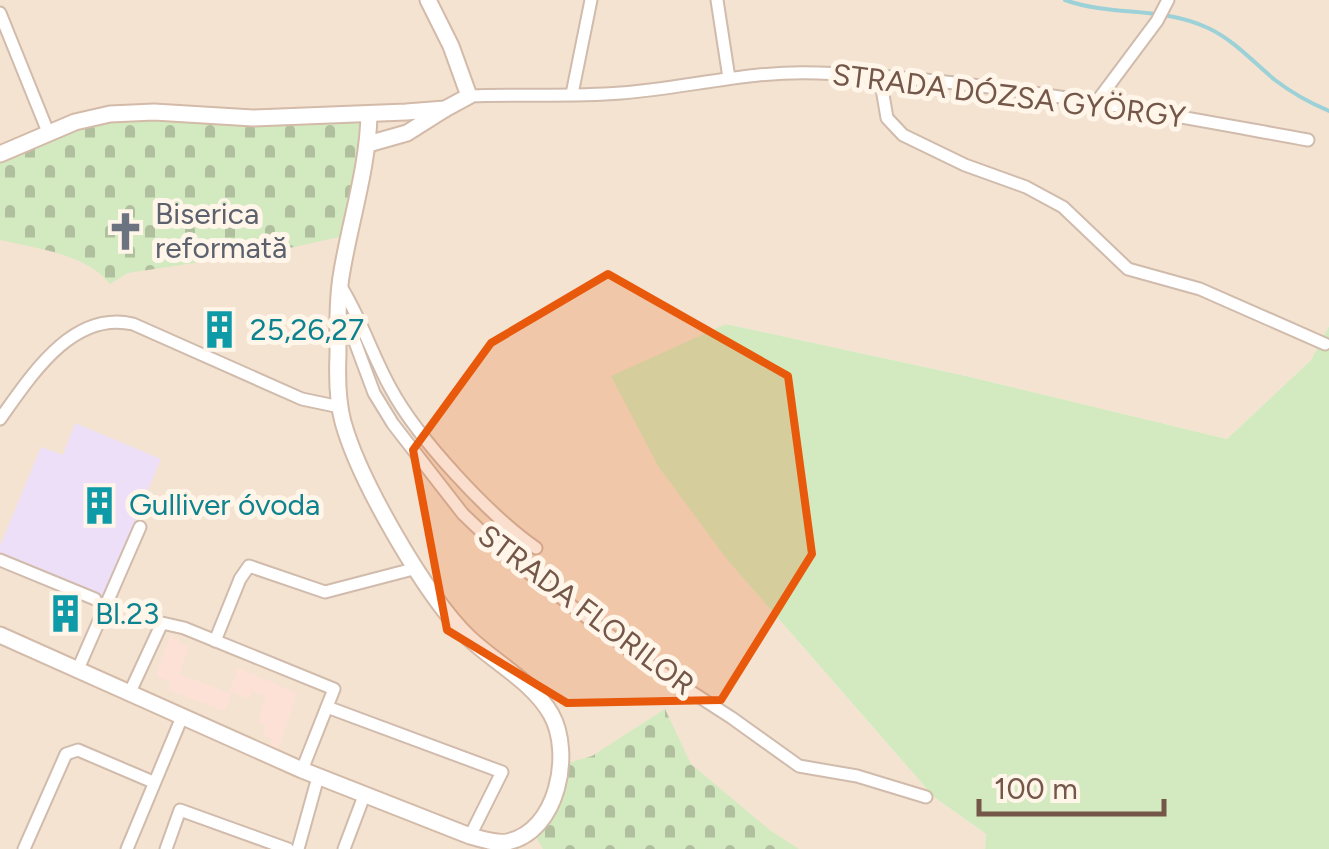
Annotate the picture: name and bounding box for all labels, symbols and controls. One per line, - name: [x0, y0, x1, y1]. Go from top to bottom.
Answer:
- street label: STRADA DÓZSA GYÖRGY: [830, 55, 1188, 136]
- place label: Biserica reformată: [155, 195, 287, 266]
- church icon: Biserica reformată: [104, 210, 146, 252]
- building icon: 25,26,27: [199, 309, 241, 351]
- place label: 25,26,27: [250, 311, 364, 348]
- building icon: Gulliver óvoda: [78, 484, 120, 526]
- place label: Gulliver óvoda: [129, 486, 320, 523]
- street label: STRADA FLORILOR: [471, 516, 702, 703]
- building icon: Bl.23: [44, 593, 86, 635]
- place label: Bl.23: [95, 595, 159, 632]
- scale bar: [979, 754, 1164, 816]
- text: 100 m: [994, 770, 1078, 807]

